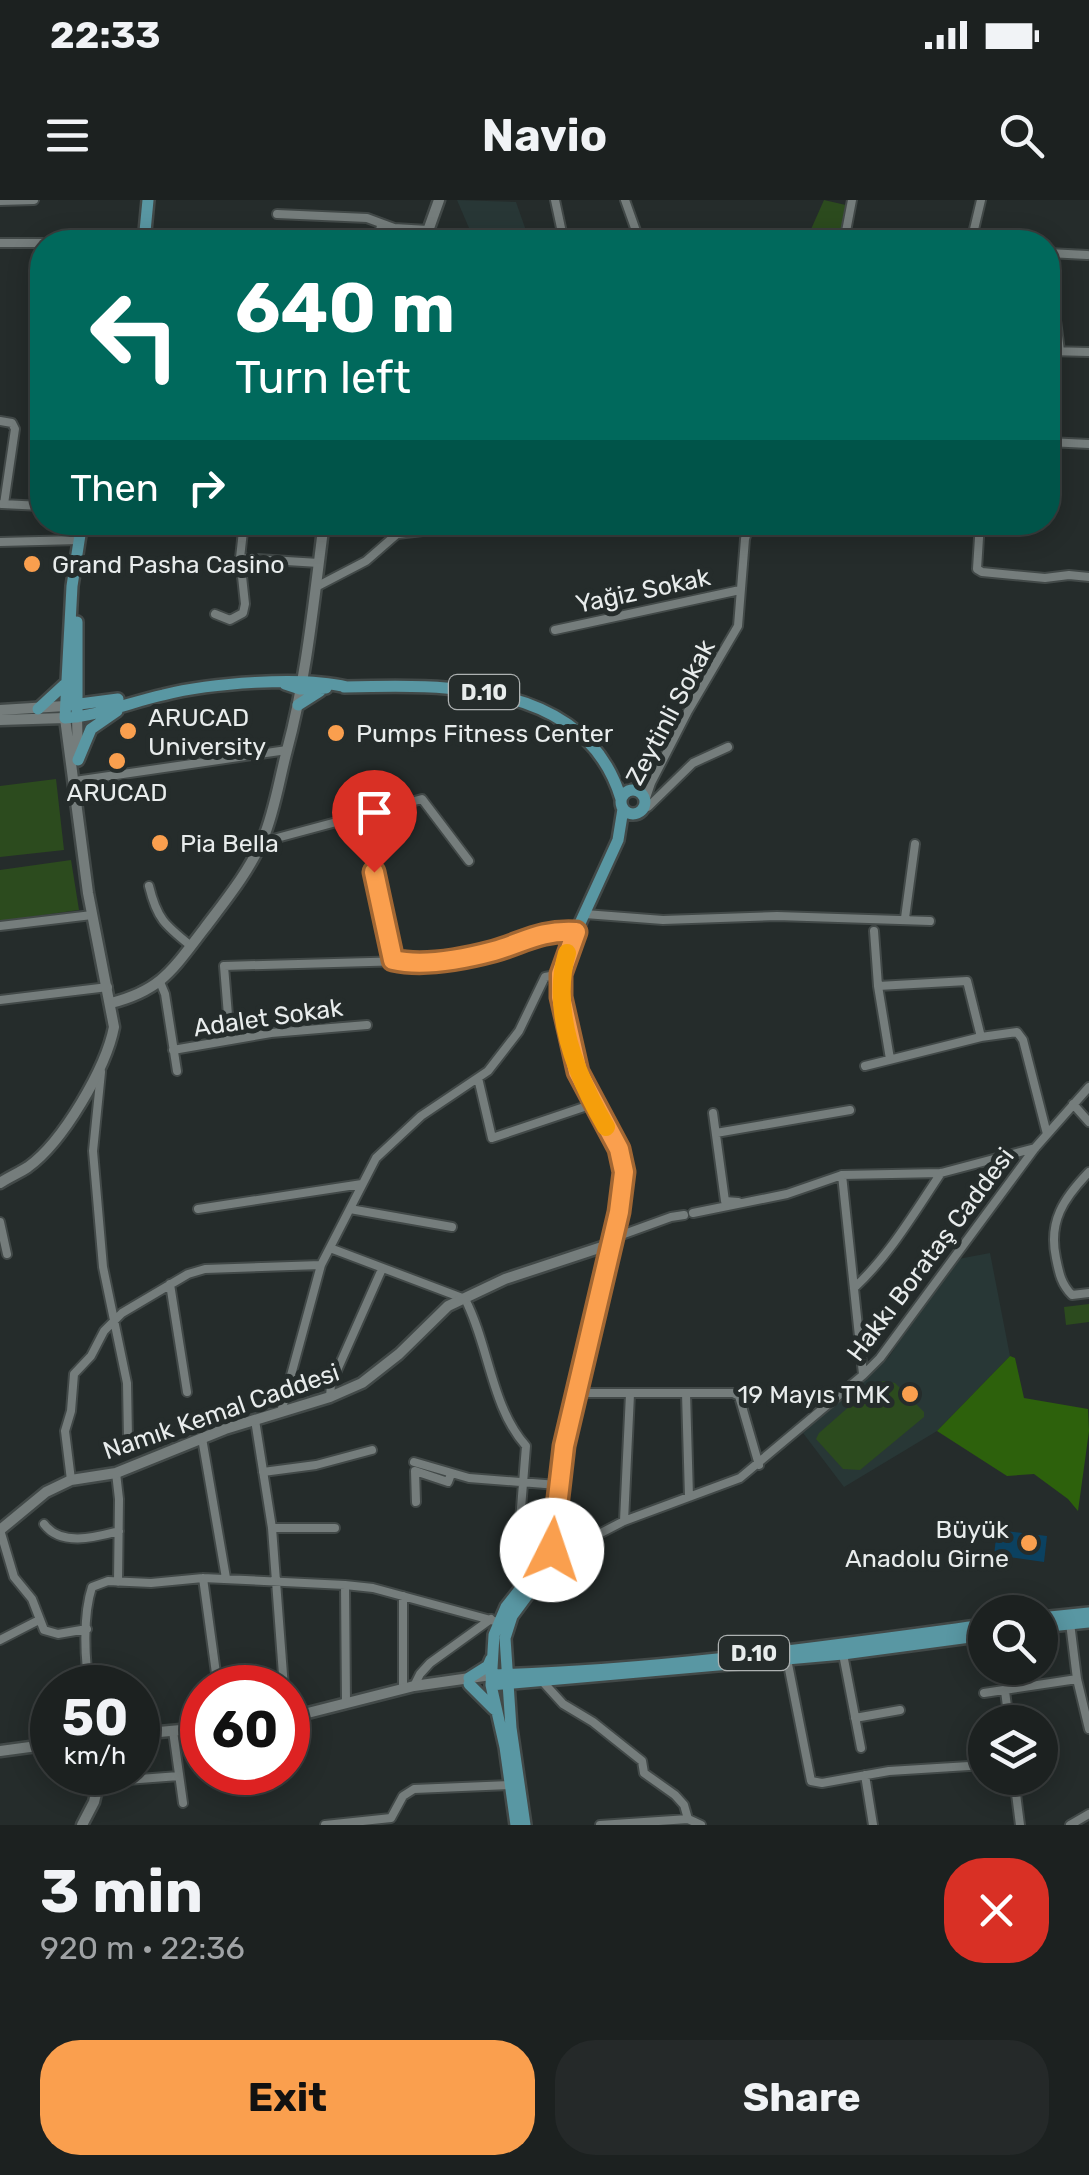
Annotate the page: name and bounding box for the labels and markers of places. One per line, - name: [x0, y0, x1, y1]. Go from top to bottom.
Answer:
- place label: Grand Pasha Casino: [52, 550, 285, 579]
- marker: Grand Pasha Casino: [21, 553, 43, 575]
- place label: ARUCAD University: [148, 703, 266, 761]
- place label: Pumps Fitness Center: [356, 719, 614, 748]
- marker: ARUCAD University: [117, 720, 139, 742]
- marker: Pumps Fitness Center: [325, 722, 347, 744]
- marker: ARUCAD: [106, 750, 128, 772]
- pin: [332, 770, 417, 873]
- place label: ARUCAD: [66, 778, 168, 807]
- place label: Pia Bella: [180, 829, 279, 858]
- marker: Pia Bella: [149, 832, 171, 854]
- place label: 19 Mayıs TMK: [738, 1380, 890, 1409]
- marker: 19 Mayıs TMK: [899, 1383, 921, 1405]
- place label: Büyük Anadolu Girne: [845, 1515, 1009, 1573]
- marker: Büyük Anadolu Girne: [1018, 1532, 1040, 1554]

